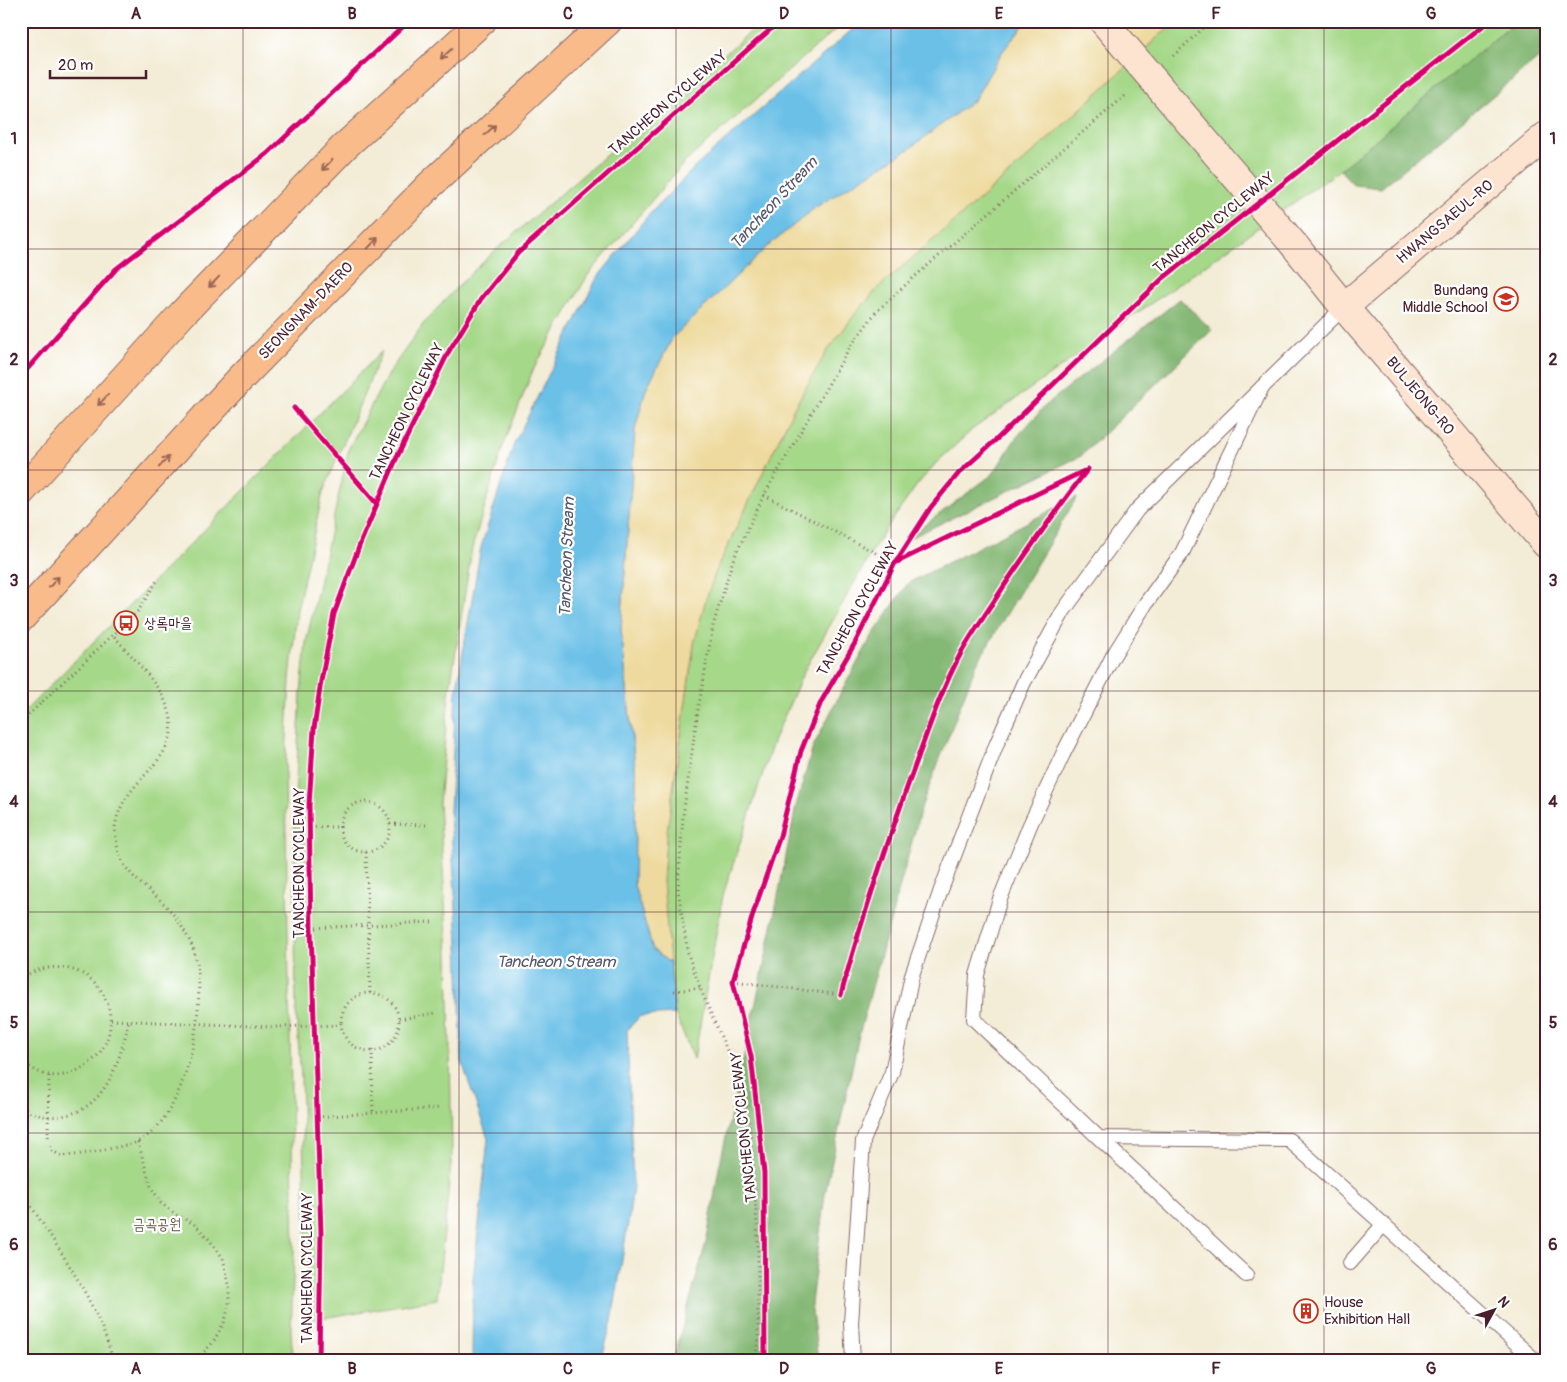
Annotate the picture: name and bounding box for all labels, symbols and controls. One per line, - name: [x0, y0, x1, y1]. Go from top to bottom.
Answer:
- text: A: [131, 4, 142, 24]
- text: B: [347, 4, 357, 24]
- text: C: [563, 4, 573, 24]
- text: D: [779, 4, 789, 24]
- text: E: [995, 4, 1004, 24]
- text: F: [1211, 4, 1221, 24]
- text: G: [1426, 4, 1437, 24]
- street label: TANCHEON CYCLEWAY: [605, 46, 731, 160]
- scale bar: [50, 48, 146, 80]
- one-way arrow: [440, 48, 453, 60]
- text: 20 m: [58, 56, 93, 75]
- one-way arrow: [483, 124, 496, 136]
- text: 1: [11, 129, 17, 149]
- text: 1: [1550, 129, 1556, 149]
- water label: Tancheon Stream: [726, 152, 822, 253]
- one-way arrow: [321, 159, 333, 171]
- street label: TANCHEON CYCLEWAY: [1149, 168, 1279, 278]
- street label: HWANGSAEUL-RO: [1393, 176, 1497, 268]
- one-way arrow: [367, 237, 379, 250]
- street label: SEONGNAM-DAERO: [255, 258, 357, 364]
- one-way arrow: [208, 275, 220, 288]
- place label: Bundang Middle School: [1403, 281, 1488, 317]
- school or university icon: Bundang Middle School: [1493, 286, 1519, 312]
- street label: TANCHEON CYCLEWAY: [365, 340, 449, 484]
- text: 2: [10, 350, 19, 370]
- text: 2: [1549, 350, 1558, 370]
- street label: BULJEONG-RO: [1382, 353, 1458, 439]
- one-way arrow: [97, 394, 109, 407]
- one-way arrow: [158, 456, 170, 468]
- water label: Tancheon Stream: [555, 496, 579, 617]
- street label: TANCHEON CYCLEWAY: [813, 538, 903, 680]
- text: 3: [10, 571, 19, 591]
- text: 3: [1549, 571, 1558, 591]
- one-way arrow: [48, 575, 60, 588]
- bus stop icon: 상록마을: [113, 610, 139, 636]
- place label: 상록마을: [144, 614, 192, 633]
- street label: TANCHEON CYCLEWAY: [290, 787, 309, 939]
- text: 4: [9, 792, 19, 812]
- text: 4: [1548, 792, 1558, 812]
- water label: Tancheon Stream: [496, 952, 616, 972]
- text: 5: [10, 1013, 19, 1033]
- text: 5: [1549, 1013, 1558, 1033]
- street label: TANCHEON CYCLEWAY: [727, 1051, 761, 1203]
- street label: TANCHEON CYCLEWAY: [298, 1192, 317, 1344]
- park label: 금곡공원: [133, 1215, 181, 1234]
- text: 6: [9, 1235, 19, 1255]
- text: 6: [1548, 1235, 1558, 1255]
- north arrow: [1470, 1284, 1520, 1334]
- place label: House Exhibition Hall: [1324, 1293, 1410, 1329]
- text: N: [1494, 1293, 1513, 1311]
- building icon: House Exhibition Hall: [1293, 1298, 1319, 1324]
- text: A: [131, 1359, 142, 1379]
- text: B: [347, 1359, 357, 1379]
- text: C: [563, 1359, 573, 1379]
- text: D: [779, 1359, 789, 1379]
- text: E: [995, 1359, 1004, 1379]
- text: F: [1211, 1359, 1221, 1379]
- text: G: [1426, 1359, 1437, 1379]

